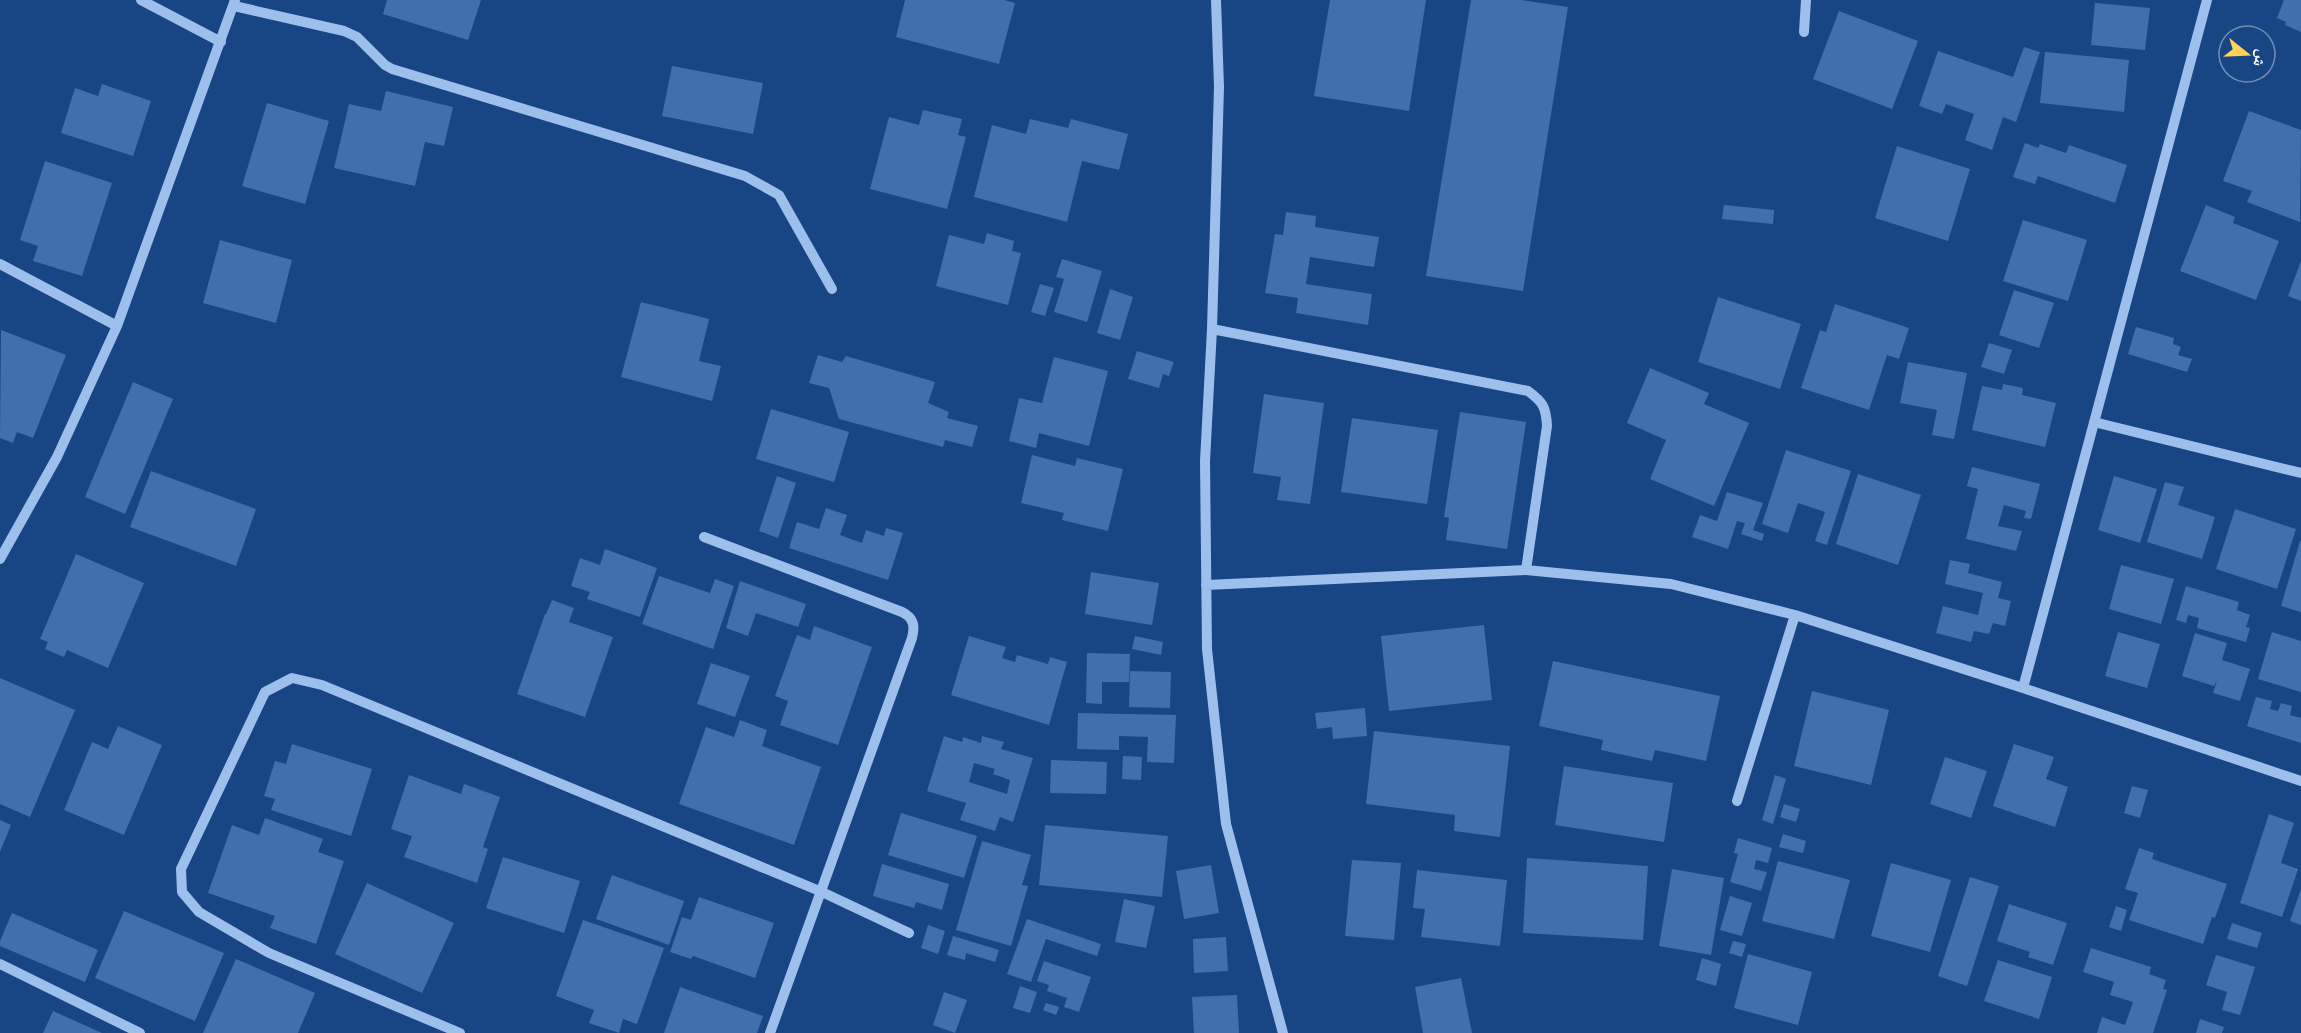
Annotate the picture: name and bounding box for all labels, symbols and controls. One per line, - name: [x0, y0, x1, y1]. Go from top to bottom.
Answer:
- north arrow: [2217, 24, 2277, 84]
- text: ش: [2249, 47, 2273, 70]

